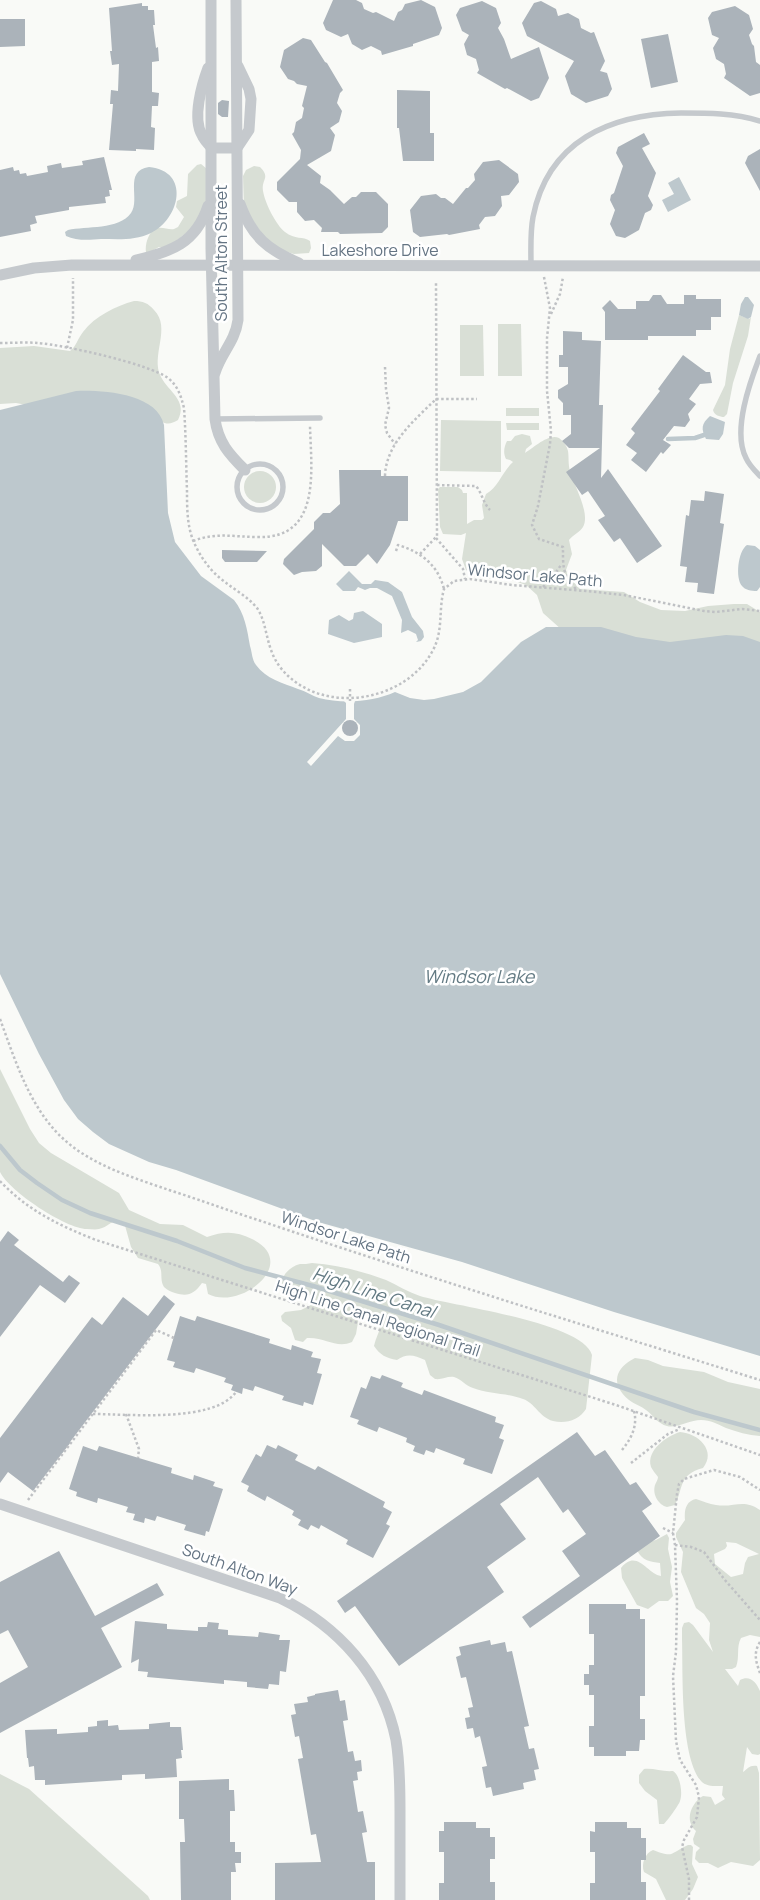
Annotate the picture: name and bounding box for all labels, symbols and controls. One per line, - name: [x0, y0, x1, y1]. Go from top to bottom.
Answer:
- street label: South Alton Street: [210, 184, 232, 322]
- street label: Lakeshore Drive: [321, 239, 439, 261]
- street label: Windsor Lake Path: [466, 558, 604, 592]
- water label: Windsor Lake: [424, 964, 536, 988]
- street label: Windsor Lake Path: [278, 1206, 414, 1268]
- water label: High Line Canal: [310, 1261, 441, 1324]
- street label: High Line Canal Regional Trail: [273, 1274, 483, 1362]
- street label: South Alton Way: [179, 1538, 301, 1600]

